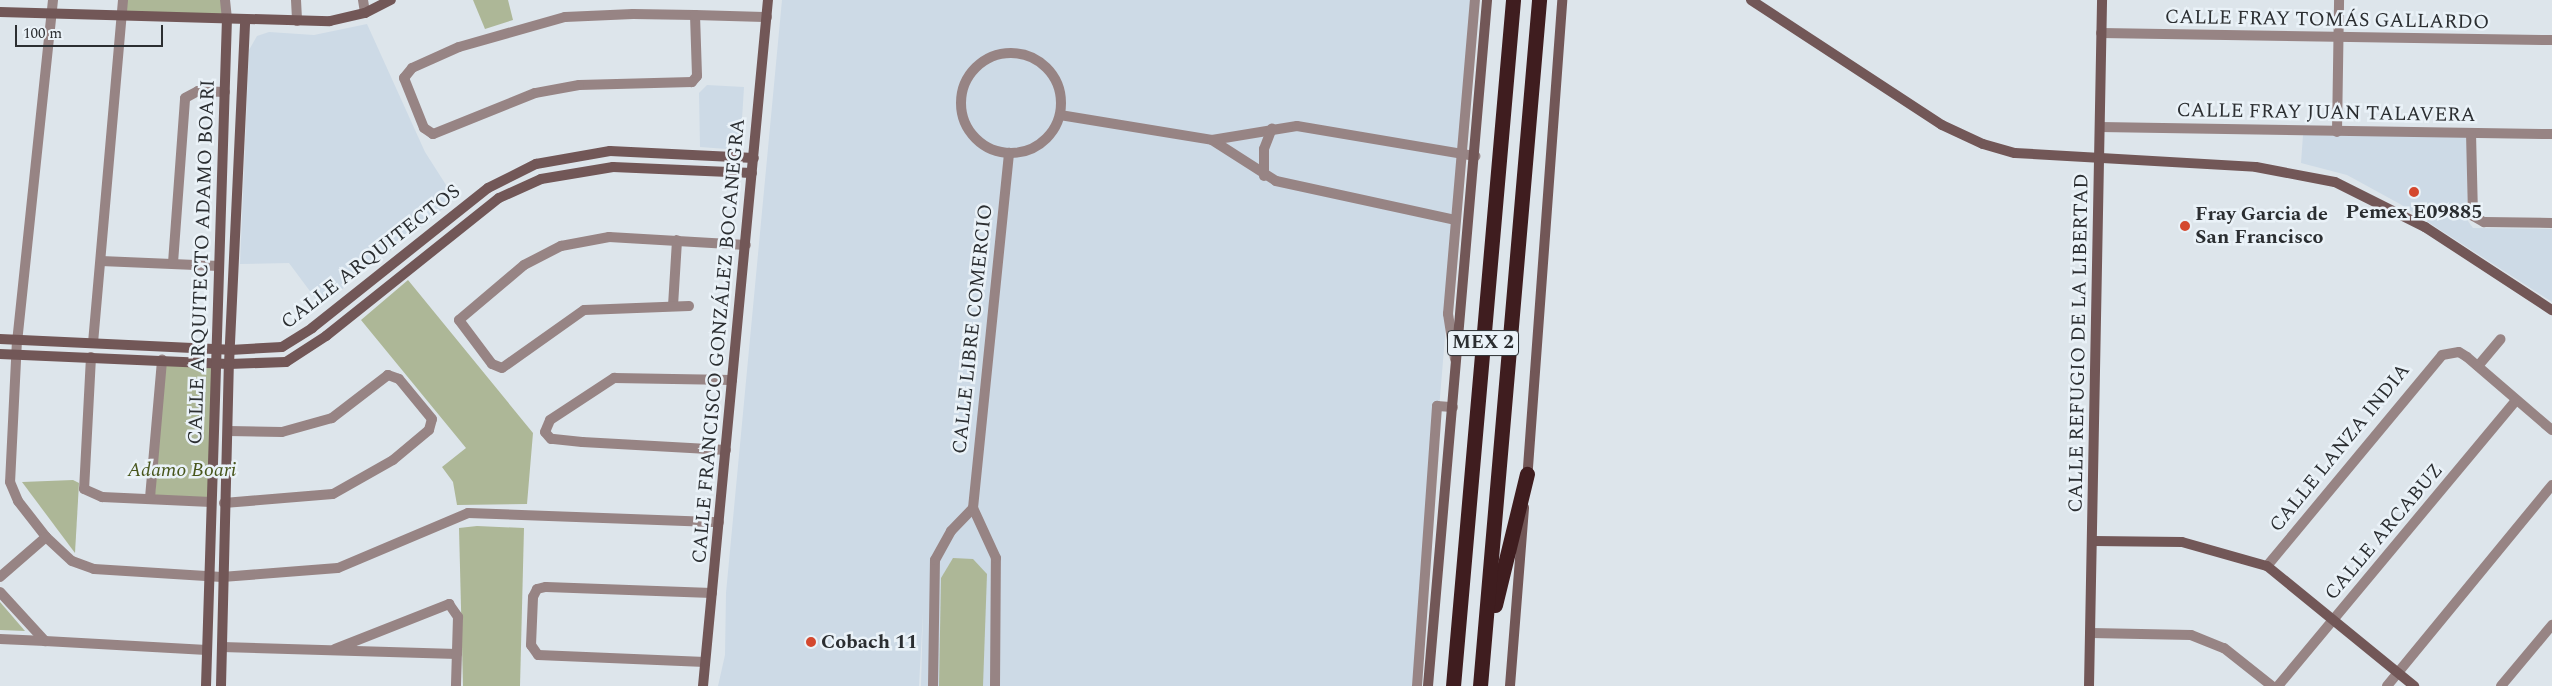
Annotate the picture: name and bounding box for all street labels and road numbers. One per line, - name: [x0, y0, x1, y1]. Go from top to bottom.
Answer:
- street label: CALLE FRAY TOMÁS GALLARDO: [2165, 5, 2489, 35]
- street label: CALLE ARQUITECTO ADAMO BOARI: [184, 79, 220, 445]
- street label: CALLE FRAY JUAN TALAVERA: [2176, 98, 2476, 128]
- street label: CALLE FRANCISCO GONZÁLEZ BOCANEGRA: [688, 117, 750, 565]
- street label: CALLE REFUGIO DE LA LIBERTAD: [2064, 173, 2094, 513]
- street label: CALLE ARQUITECTOS: [277, 179, 465, 335]
- street label: CALLE LIBRE COMERCIO: [948, 203, 998, 455]
- road number: MEX 2: [1447, 326, 1519, 359]
- street label: CALLE LANZA INDIA: [2265, 359, 2415, 537]
- street label: CALLE ARCABUZ: [2320, 459, 2448, 605]

